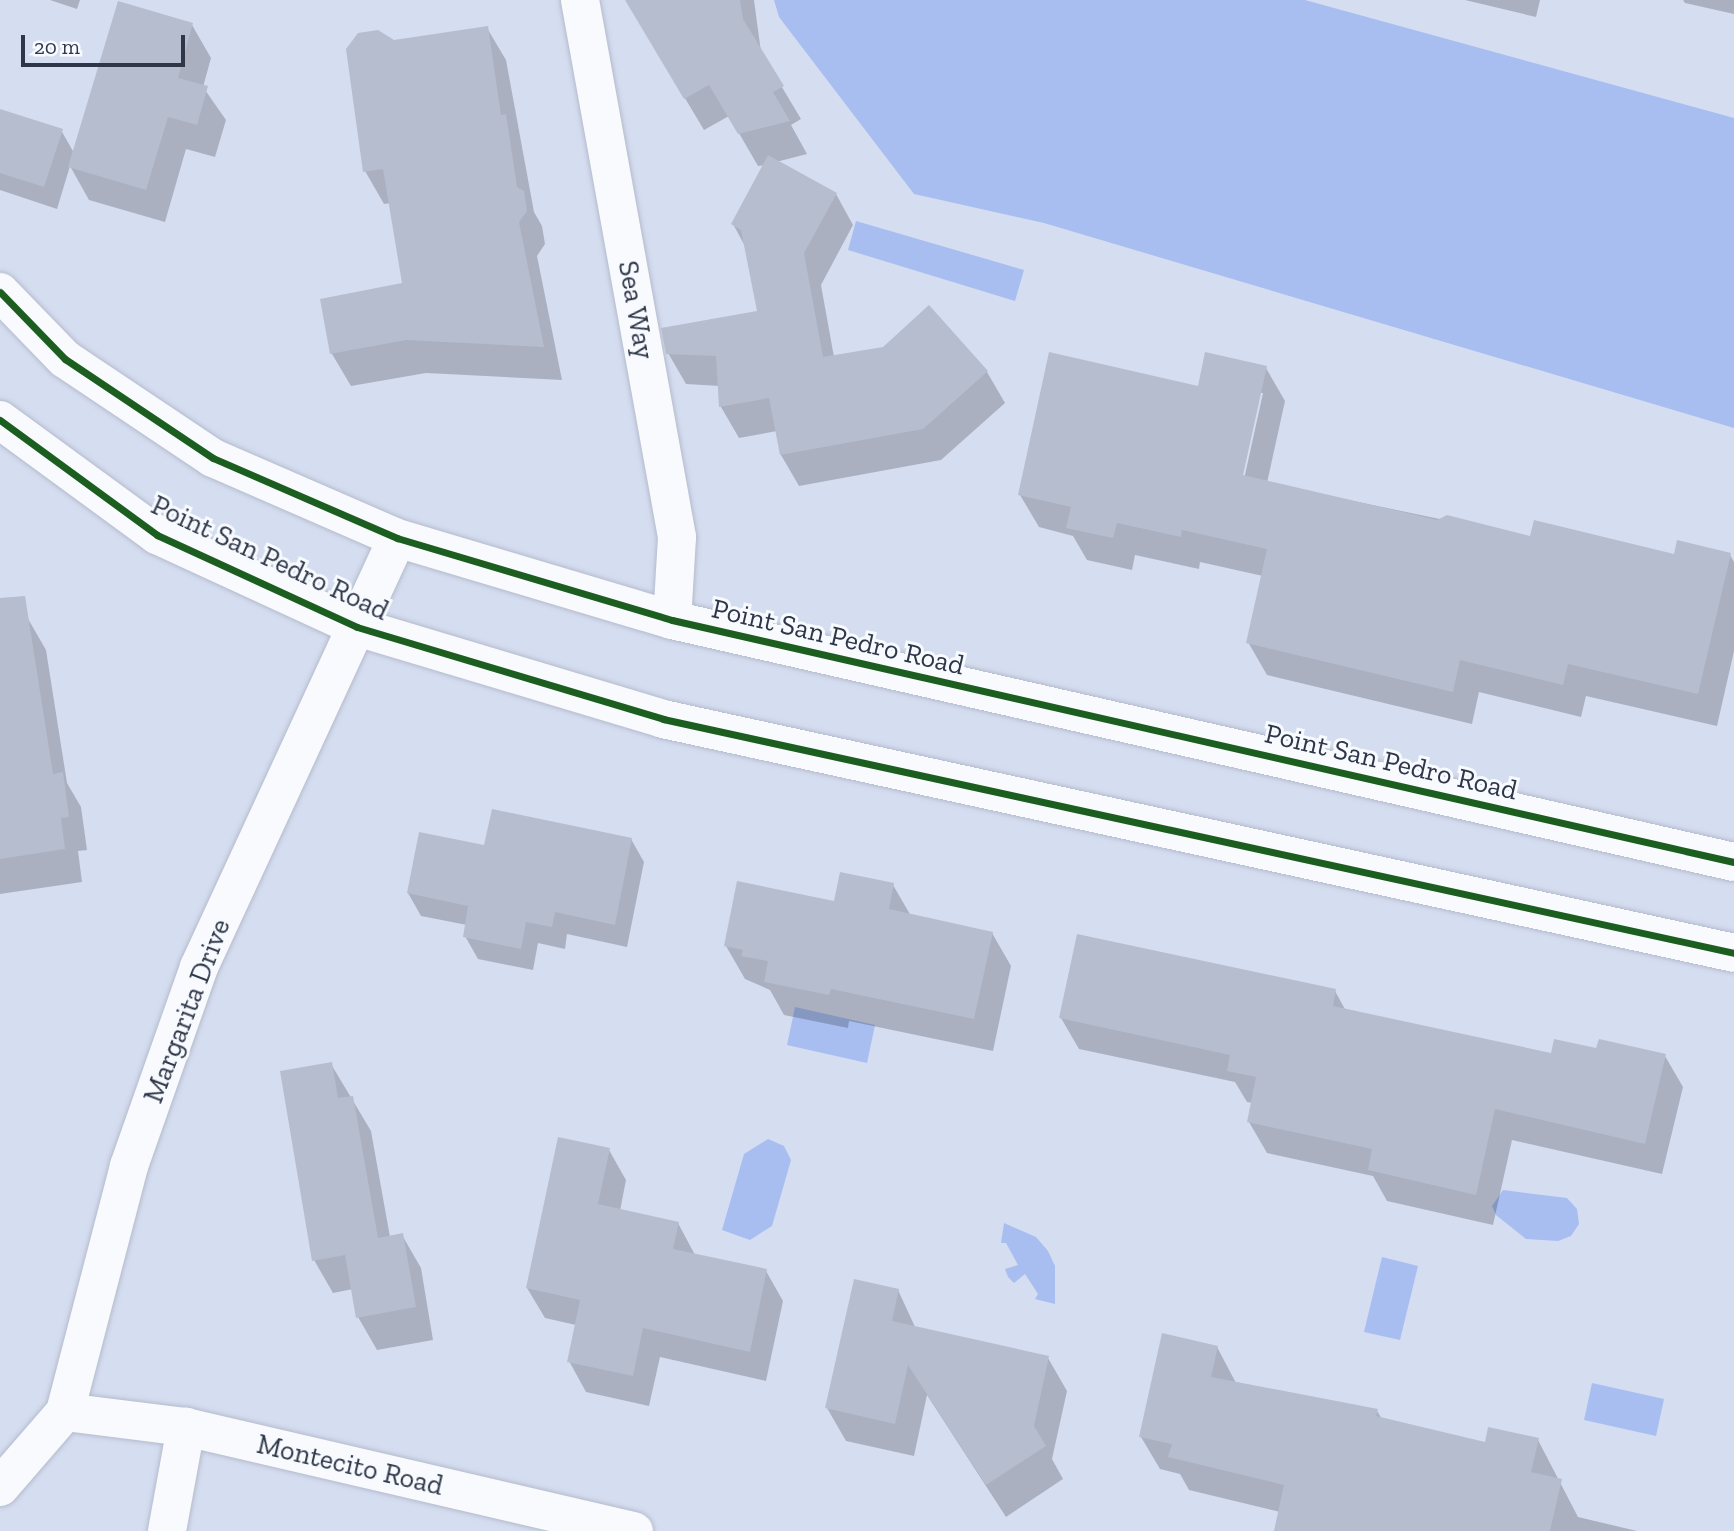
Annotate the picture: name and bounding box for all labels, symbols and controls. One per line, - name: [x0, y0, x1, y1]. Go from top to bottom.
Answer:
- scale bar: [24, 21, 189, 65]
- text: 20 m: [34, 34, 80, 59]
- street label: Sea Way: [611, 258, 661, 362]
- street label: Point San Pedro Road: [146, 488, 394, 628]
- street label: Point San Pedro Road: [709, 592, 967, 682]
- street label: Point San Pedro Road: [1262, 717, 1520, 807]
- street label: Margarita Drive: [136, 914, 238, 1108]
- street label: Montecito Road: [254, 1427, 446, 1503]

